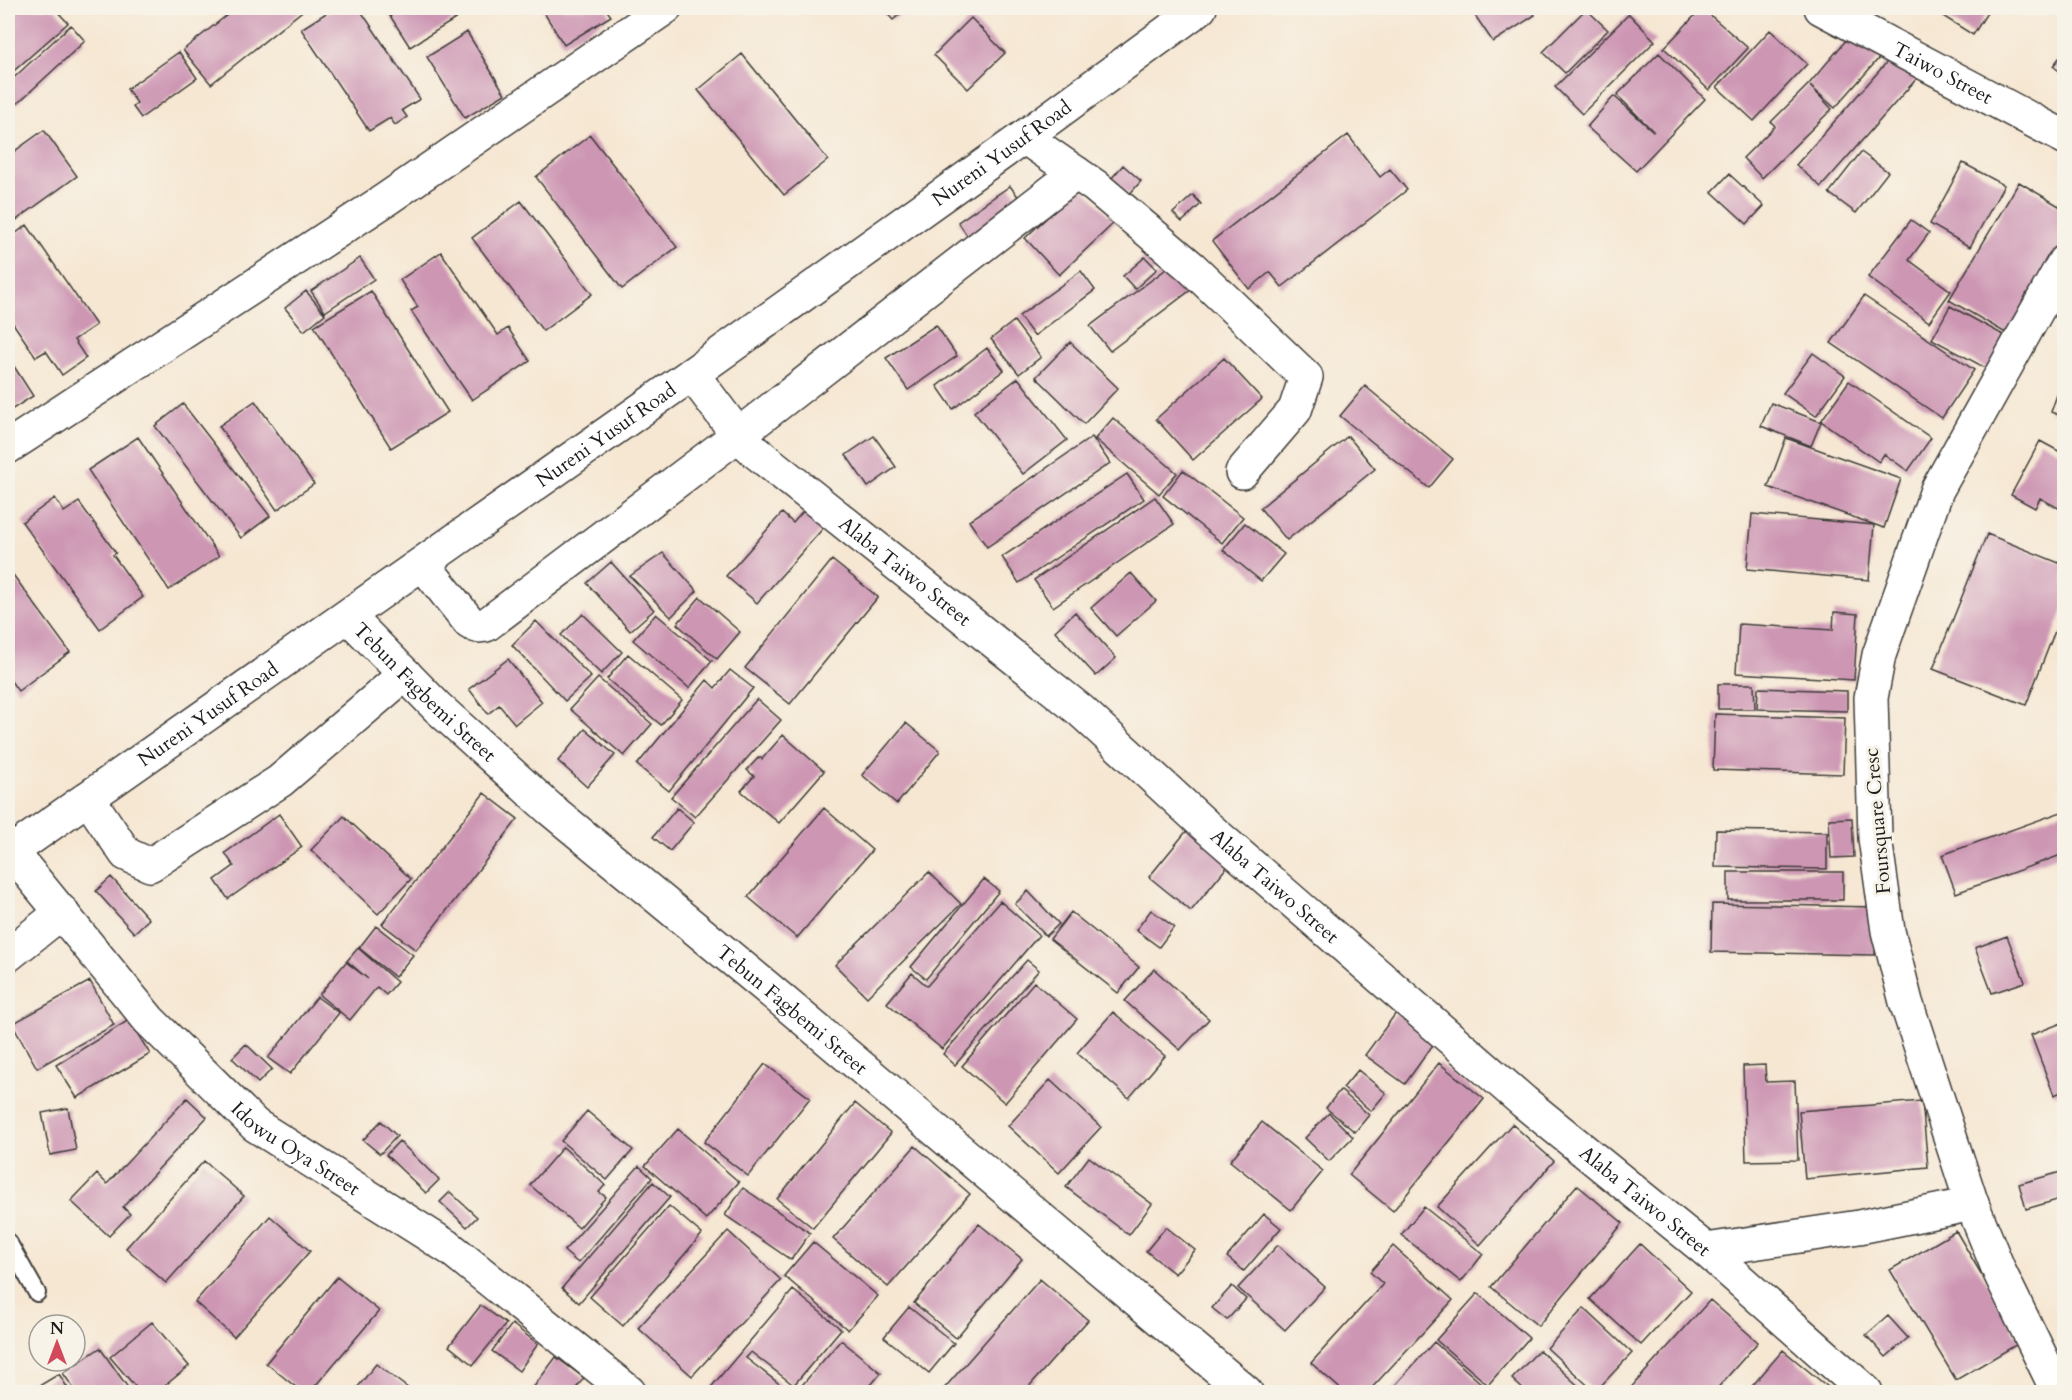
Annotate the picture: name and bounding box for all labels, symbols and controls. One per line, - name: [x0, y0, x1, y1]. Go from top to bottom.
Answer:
- street label: Taiwo Street: [1888, 36, 1998, 111]
- street label: Nureni Yusuf Road: [927, 94, 1077, 213]
- street label: Nureni Yusuf Road: [530, 376, 682, 494]
- street label: Alaba Taiwo Street: [833, 510, 977, 633]
- street label: Tebun Fagbemi Street: [347, 616, 502, 768]
- street label: Nureni Yusuf Road: [132, 655, 284, 773]
- street label: Foursquare Cresc: [1858, 747, 1897, 895]
- street label: Alaba Taiwo Street: [1205, 823, 1345, 950]
- street label: Tebun Fagbemi Street: [711, 939, 874, 1081]
- street label: Idowu Oya Street: [225, 1096, 366, 1202]
- street label: Alaba Taiwo Street: [1574, 1139, 1717, 1263]
- north arrow: [27, 1313, 87, 1373]
- text: N: [50, 1318, 64, 1340]

